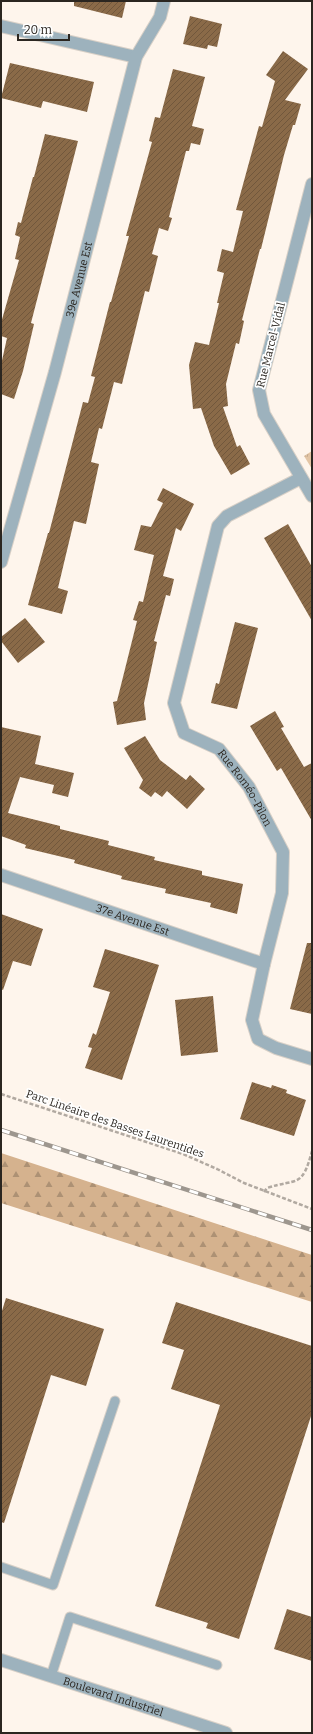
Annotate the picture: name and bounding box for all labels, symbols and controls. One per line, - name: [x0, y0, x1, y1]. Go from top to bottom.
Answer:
- scale bar: [18, 16, 69, 42]
- text: 20 m: [24, 23, 53, 37]
- street label: 39e Avenue Est: [63, 240, 95, 319]
- street label: Rue Marcel-Vidal: [254, 301, 288, 389]
- street label: Rue Roméo-Pilon: [215, 747, 275, 828]
- street label: 37e Avenue Est: [94, 901, 171, 938]
- street label: Parc Linéaire des Basses Laurentides: [24, 1087, 206, 1161]
- street label: Boulevard Industriel: [61, 1674, 165, 1719]

